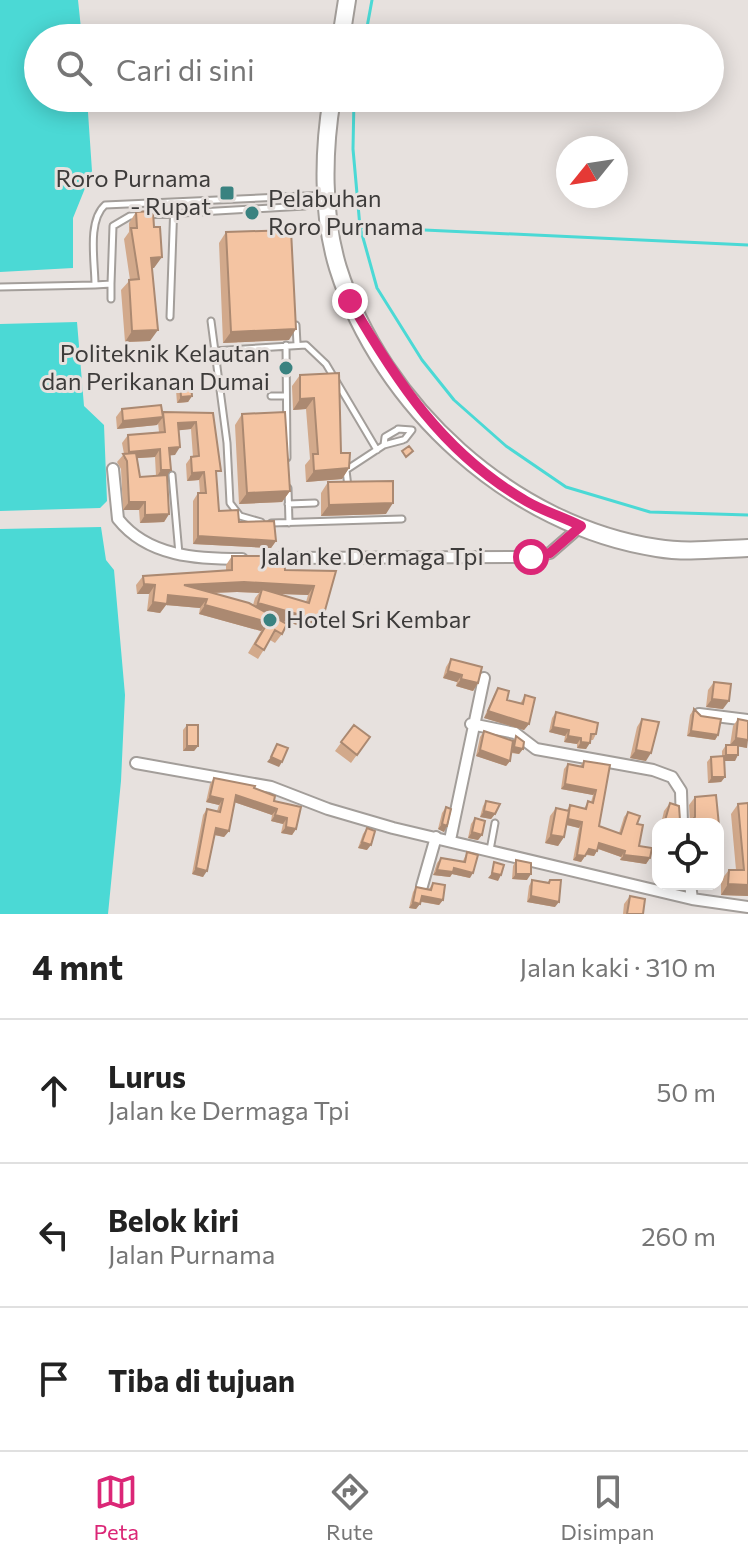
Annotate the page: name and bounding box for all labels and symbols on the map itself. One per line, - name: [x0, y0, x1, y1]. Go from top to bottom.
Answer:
- north arrow: [556, 136, 628, 208]
- place label: Roro Purnama - Rupat: [55, 163, 211, 220]
- place label: Pelabuhan Roro Purnama: [268, 183, 424, 240]
- marker: Roro Purnama - Rupat: [218, 184, 236, 202]
- marker: Pelabuhan Roro Purnama: [243, 204, 261, 222]
- route end: [332, 283, 368, 319]
- place label: Politeknik Kelautan dan Perikanan Dumai: [41, 338, 270, 395]
- marker: Politeknik Kelautan dan Perikanan Dumai: [277, 359, 295, 377]
- route start: [513, 539, 549, 575]
- street label: Jalan ke Dermaga Tpi: [260, 541, 484, 570]
- place label: Hotel Sri Kembar: [286, 604, 471, 633]
- marker: Hotel Sri Kembar: [261, 611, 279, 629]

